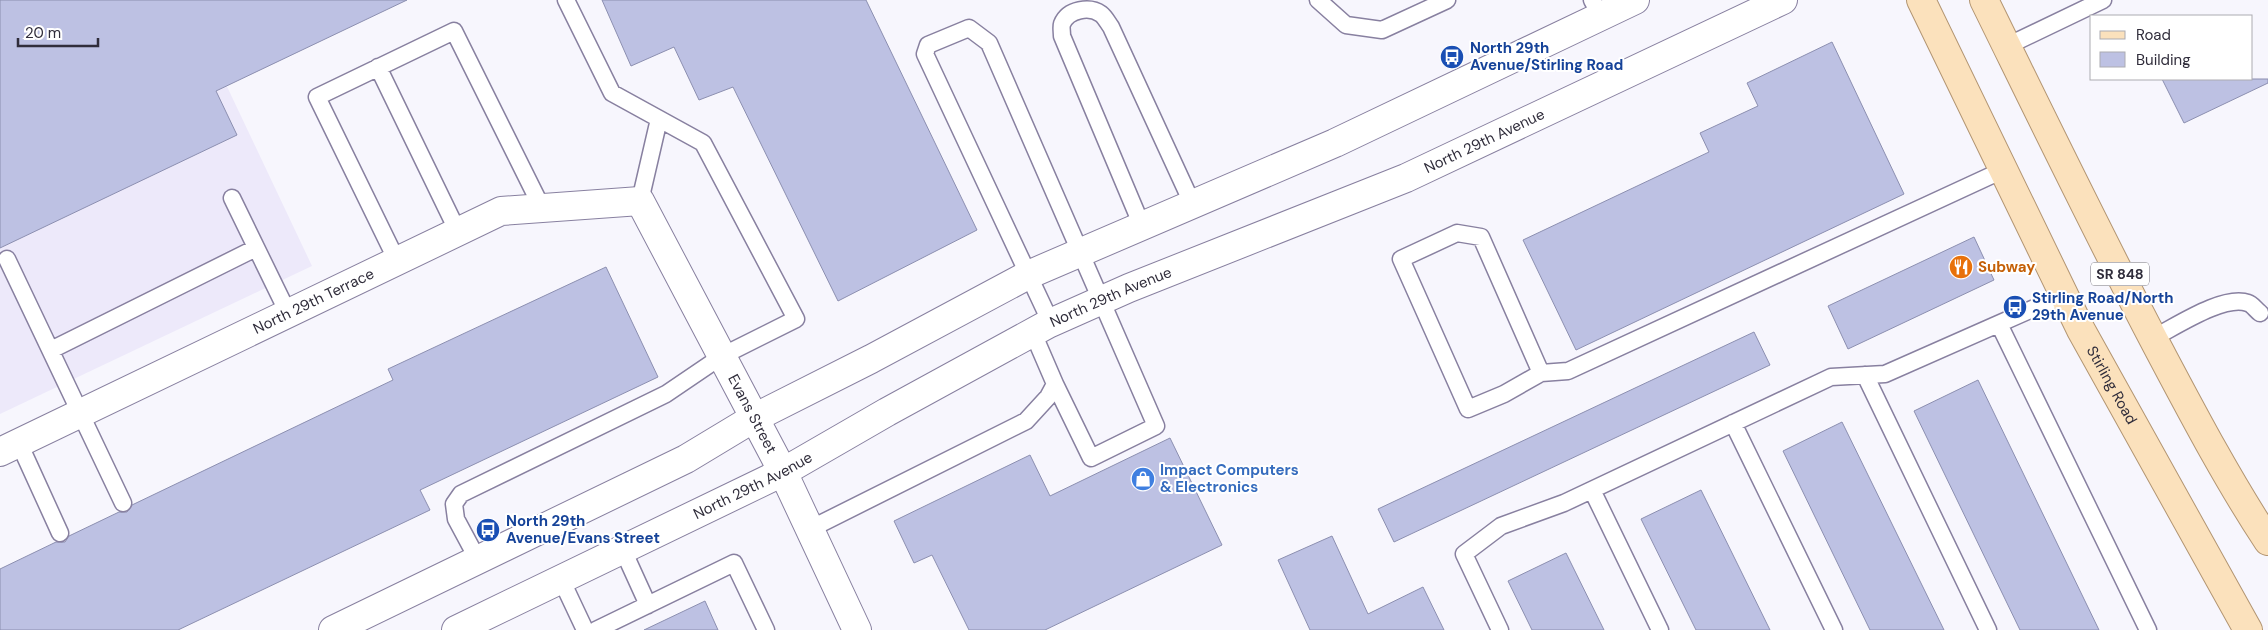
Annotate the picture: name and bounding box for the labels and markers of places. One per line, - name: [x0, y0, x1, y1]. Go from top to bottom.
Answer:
- place label: North 29th Avenue/Stirling Road: [1470, 38, 1623, 75]
- bus stop icon: North 29th Avenue/Stirling Road: [1439, 44, 1465, 70]
- restaurant icon: Subway: [1948, 254, 1974, 280]
- place label: Subway: [1978, 257, 2035, 277]
- place label: Stirling Road/North 29th Avenue: [2032, 288, 2174, 325]
- bus stop icon: Stirling Road/North 29th Avenue: [2002, 294, 2028, 320]
- place label: Impact Computers & Electronics: [1160, 460, 1299, 497]
- shop icon: Impact Computers & Electronics: [1130, 466, 1156, 492]
- place label: North 29th Avenue/Evans Street: [506, 511, 660, 548]
- bus stop icon: North 29th Avenue/Evans Street: [475, 517, 501, 543]

